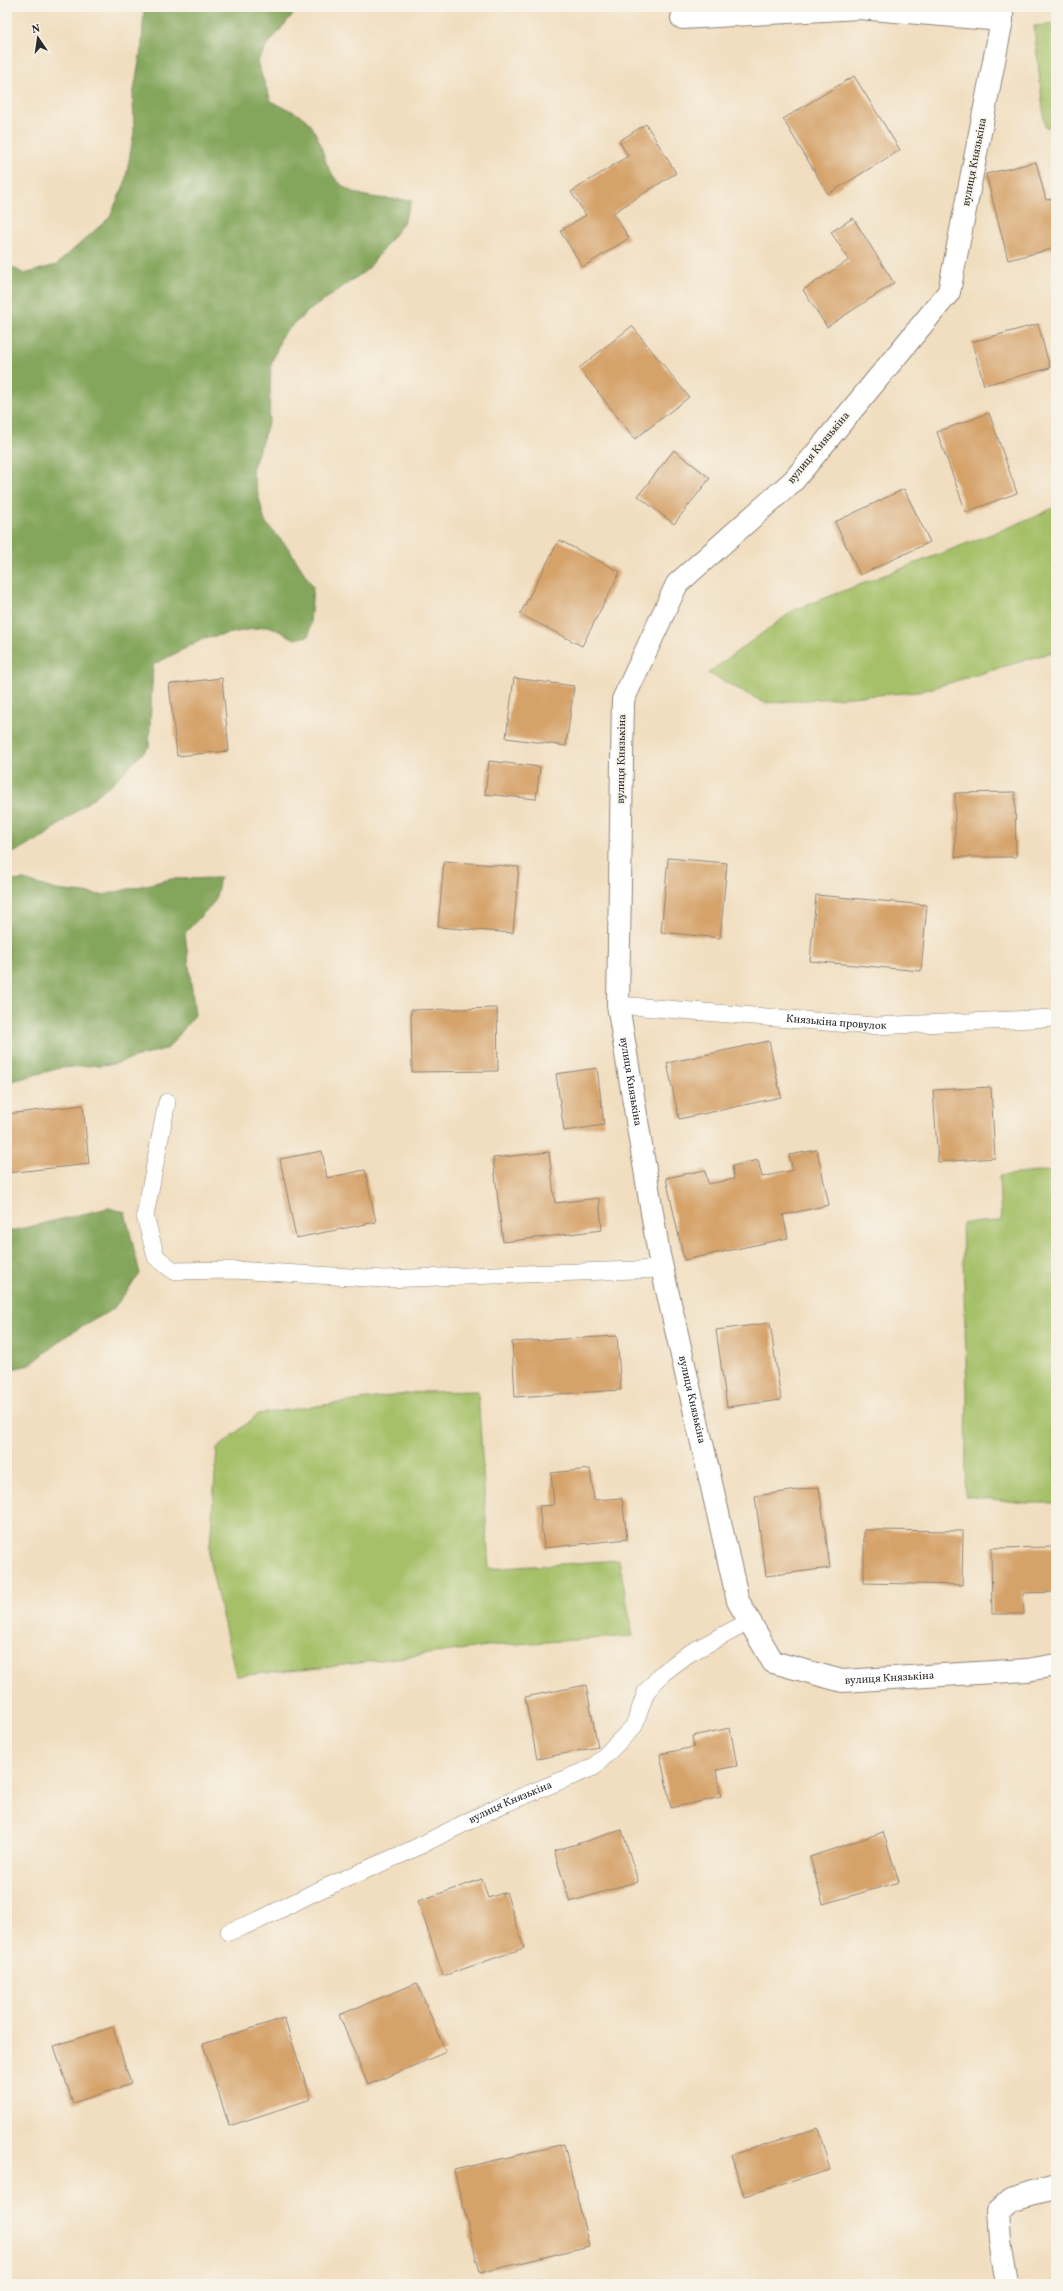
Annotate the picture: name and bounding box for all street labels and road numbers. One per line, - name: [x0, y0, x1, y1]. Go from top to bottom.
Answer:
- street label: вулиця Князькіна: [959, 116, 991, 207]
- street label: вулиця Князькіна: [784, 408, 854, 487]
- street label: вулиця Князькіна: [614, 714, 630, 804]
- street label: Князькіна провулок: [785, 1011, 887, 1034]
- street label: вулиця Князькіна: [616, 1036, 645, 1128]
- street label: вулиця Князькіна: [675, 1354, 709, 1445]
- street label: вулиця Князькіна: [844, 1668, 935, 1688]
- street label: вулиця Князькіна: [466, 1777, 555, 1827]

